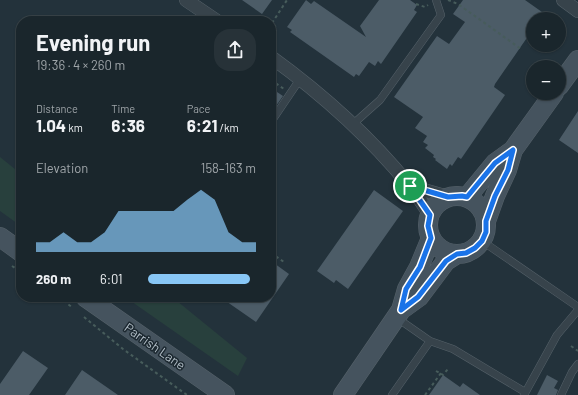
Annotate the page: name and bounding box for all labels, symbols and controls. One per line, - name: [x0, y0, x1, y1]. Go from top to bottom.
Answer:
- map controls: [526, 12, 566, 100]
- button: +: [526, 12, 566, 52]
- text: Evening run: [36, 29, 150, 55]
- button: share: [214, 29, 256, 71]
- text: 19:36 · 4 × 260 m: [36, 57, 125, 73]
- button: −: [526, 60, 566, 100]
- text: Distance: [36, 102, 78, 115]
- text: Time: [111, 102, 135, 115]
- text: Pace: [187, 102, 210, 115]
- text: 1.04: [36, 115, 66, 135]
- text: 6:36: [111, 115, 145, 135]
- text: 6:21: [187, 115, 217, 135]
- text: km: [66, 121, 83, 134]
- text: /km: [217, 121, 239, 134]
- text: Elevation: [36, 160, 88, 176]
- text: 158–163 m: [201, 160, 256, 176]
- pin: [393, 169, 427, 203]
- icon: arrive: [399, 175, 421, 197]
- text: 260 m: [36, 271, 71, 287]
- text: 6:01: [100, 271, 123, 287]
- street label: Parrish Lane: [121, 319, 189, 373]

